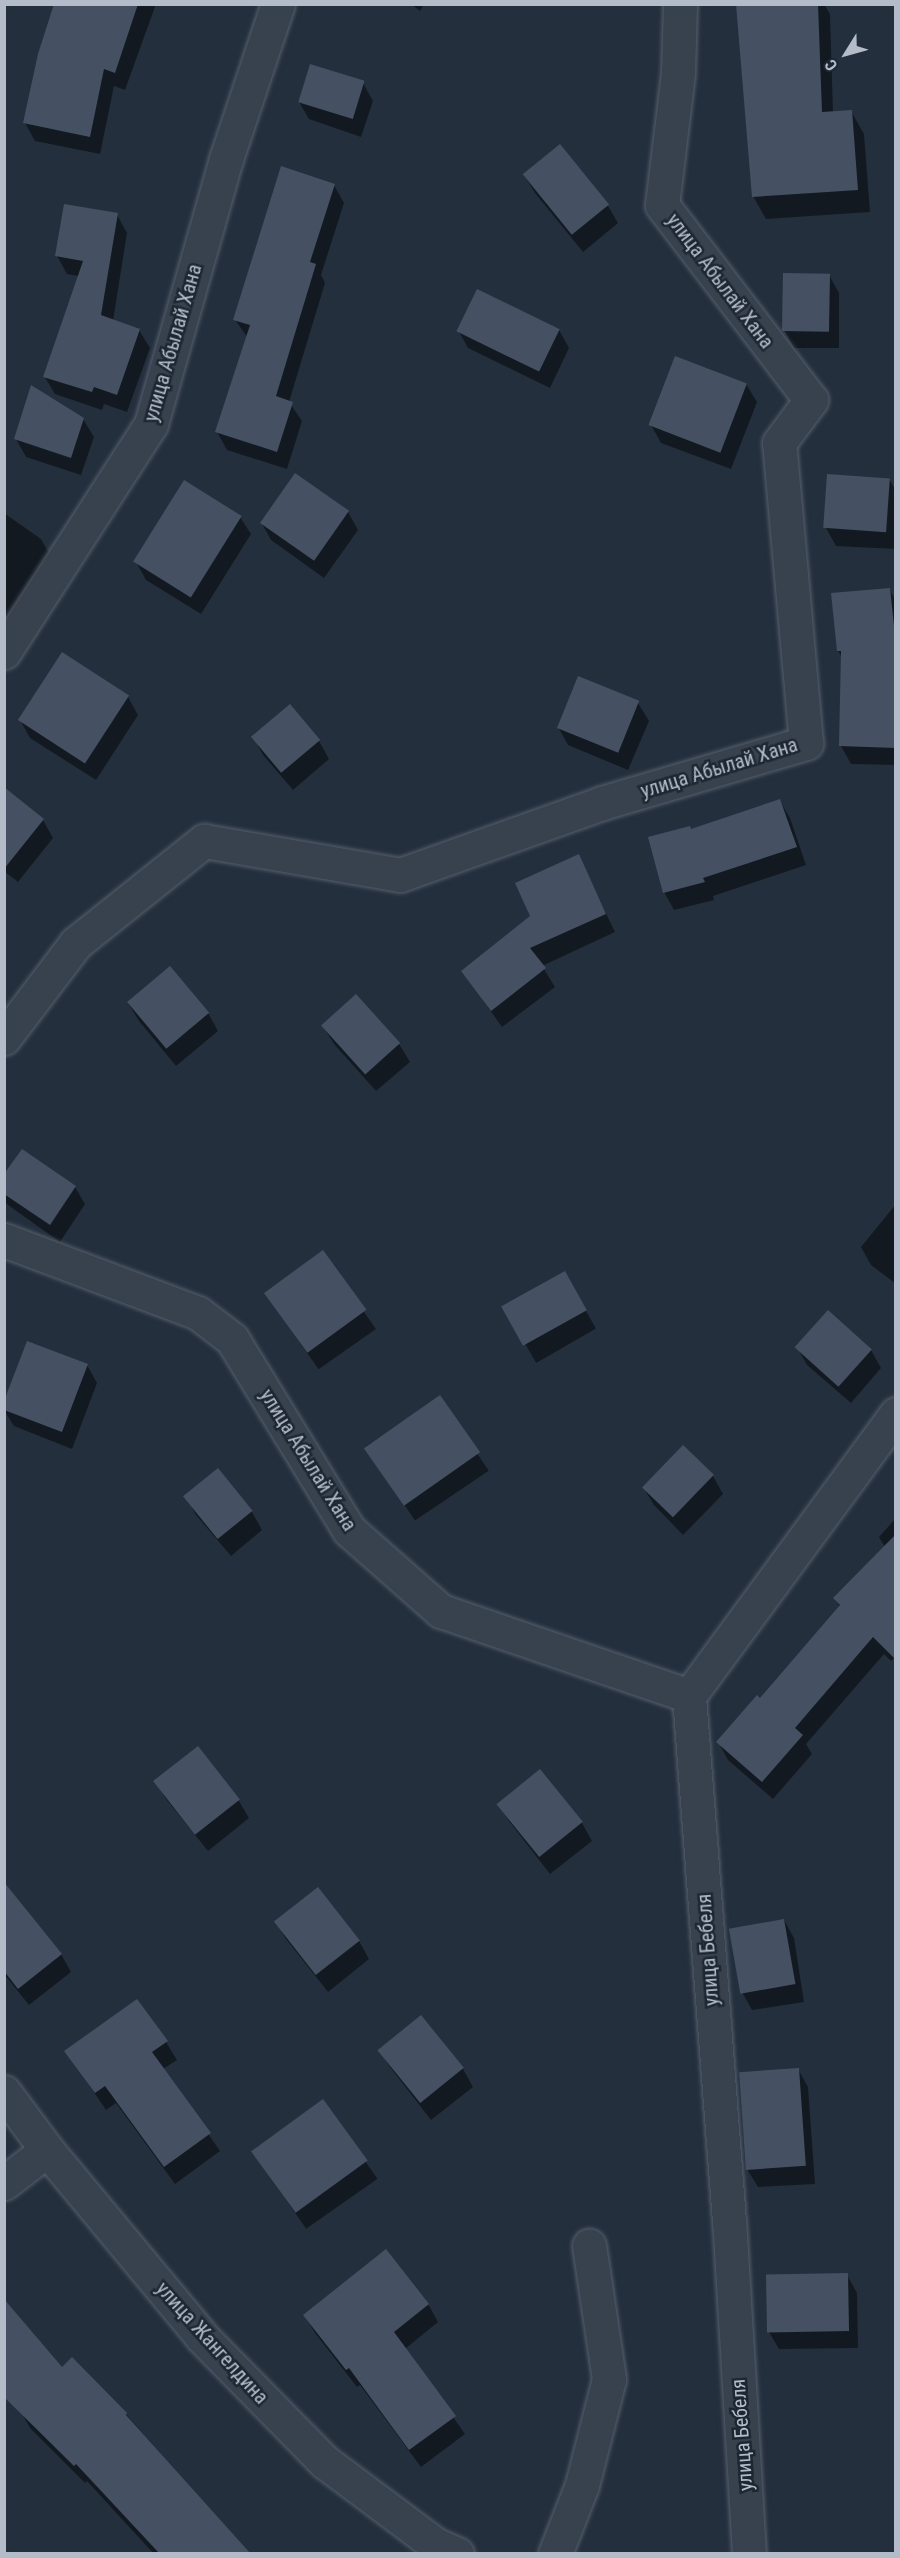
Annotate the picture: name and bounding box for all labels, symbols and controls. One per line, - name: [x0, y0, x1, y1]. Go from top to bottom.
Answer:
- north arrow: [816, 24, 876, 84]
- text: С: [821, 56, 842, 74]
- street label: улица Абылай Хана: [661, 209, 779, 353]
- street label: улица Абылай Хана: [139, 261, 207, 425]
- street label: улица Абылай Хана: [638, 733, 800, 803]
- street label: улица Абылай Хана: [255, 1385, 361, 1535]
- street label: улица Бебеля: [692, 1893, 724, 2007]
- street label: улица Жангелдина: [151, 2277, 273, 2409]
- street label: улица Бебеля: [726, 2378, 758, 2492]

